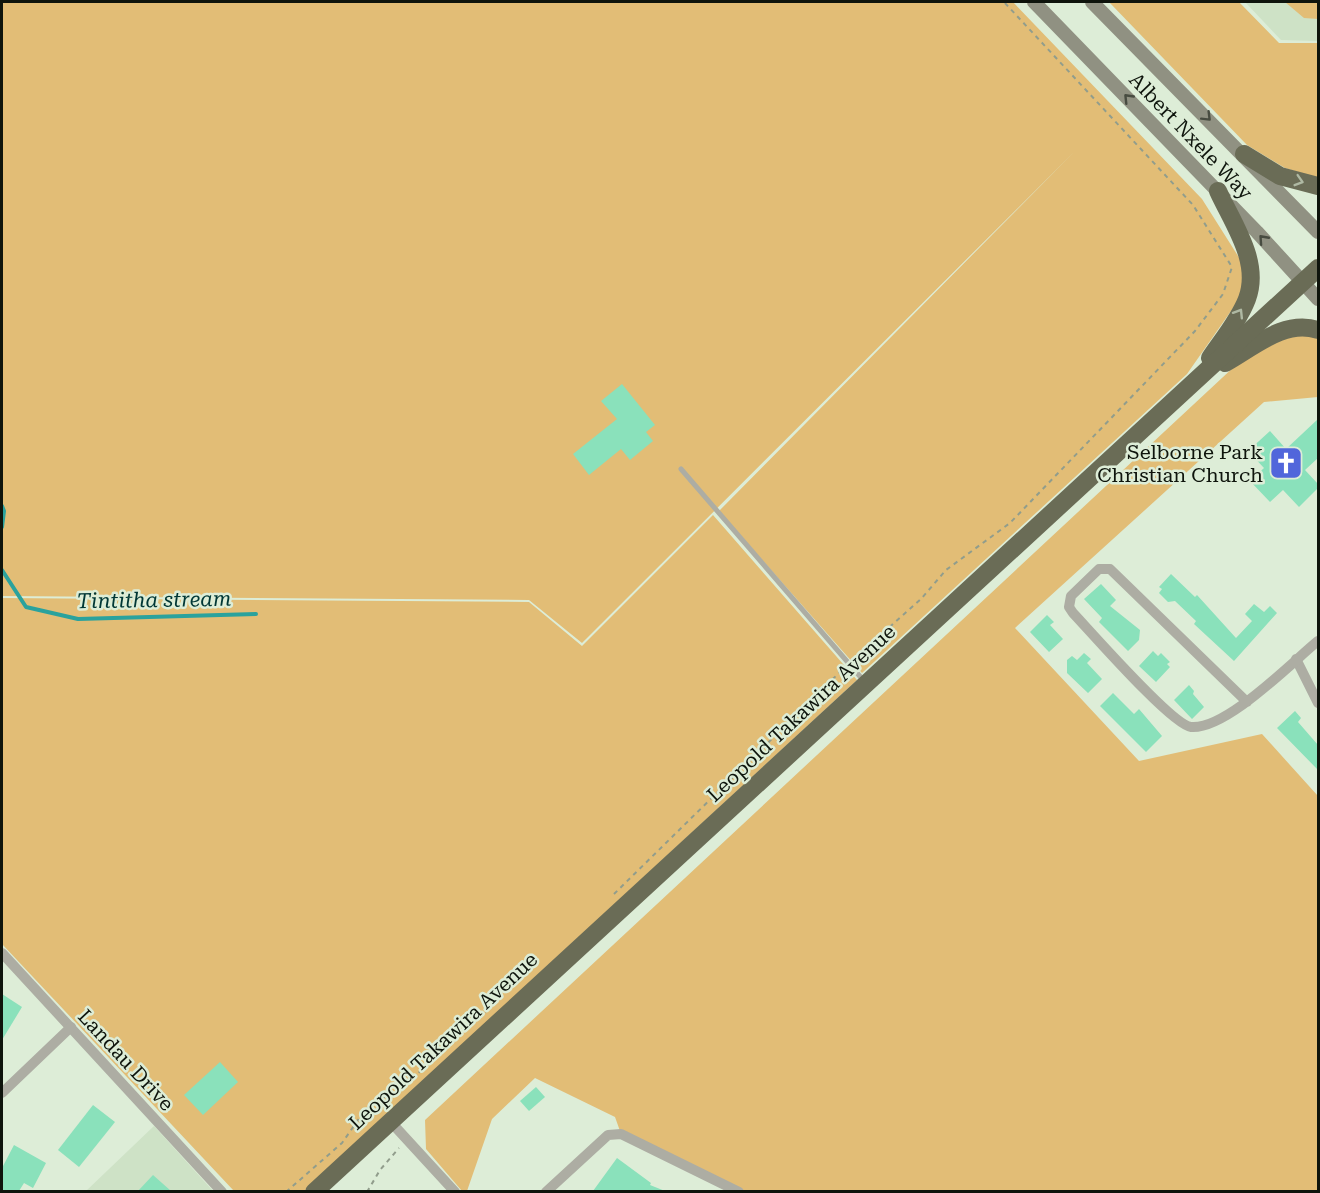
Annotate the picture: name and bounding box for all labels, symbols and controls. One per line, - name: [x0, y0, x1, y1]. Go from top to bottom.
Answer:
- street label: Albert Nxele Way: [1124, 68, 1258, 205]
- one-way arrow: [1124, 95, 1135, 106]
- one-way arrow: [1200, 111, 1211, 121]
- one-way arrow: [1293, 174, 1304, 186]
- one-way arrow: [1259, 235, 1270, 245]
- one-way arrow: [1231, 309, 1243, 319]
- place label: Selborne Park Christian Church: [1097, 440, 1263, 487]
- church icon: Selborne Park Christian Church: [1268, 445, 1304, 481]
- water label: Tintitha stream: [76, 587, 232, 613]
- street label: Leopold Takawira Avenue: [702, 619, 900, 807]
- street label: Leopold Takawira Avenue: [344, 947, 542, 1135]
- street label: Landau Drive: [73, 1004, 179, 1116]

